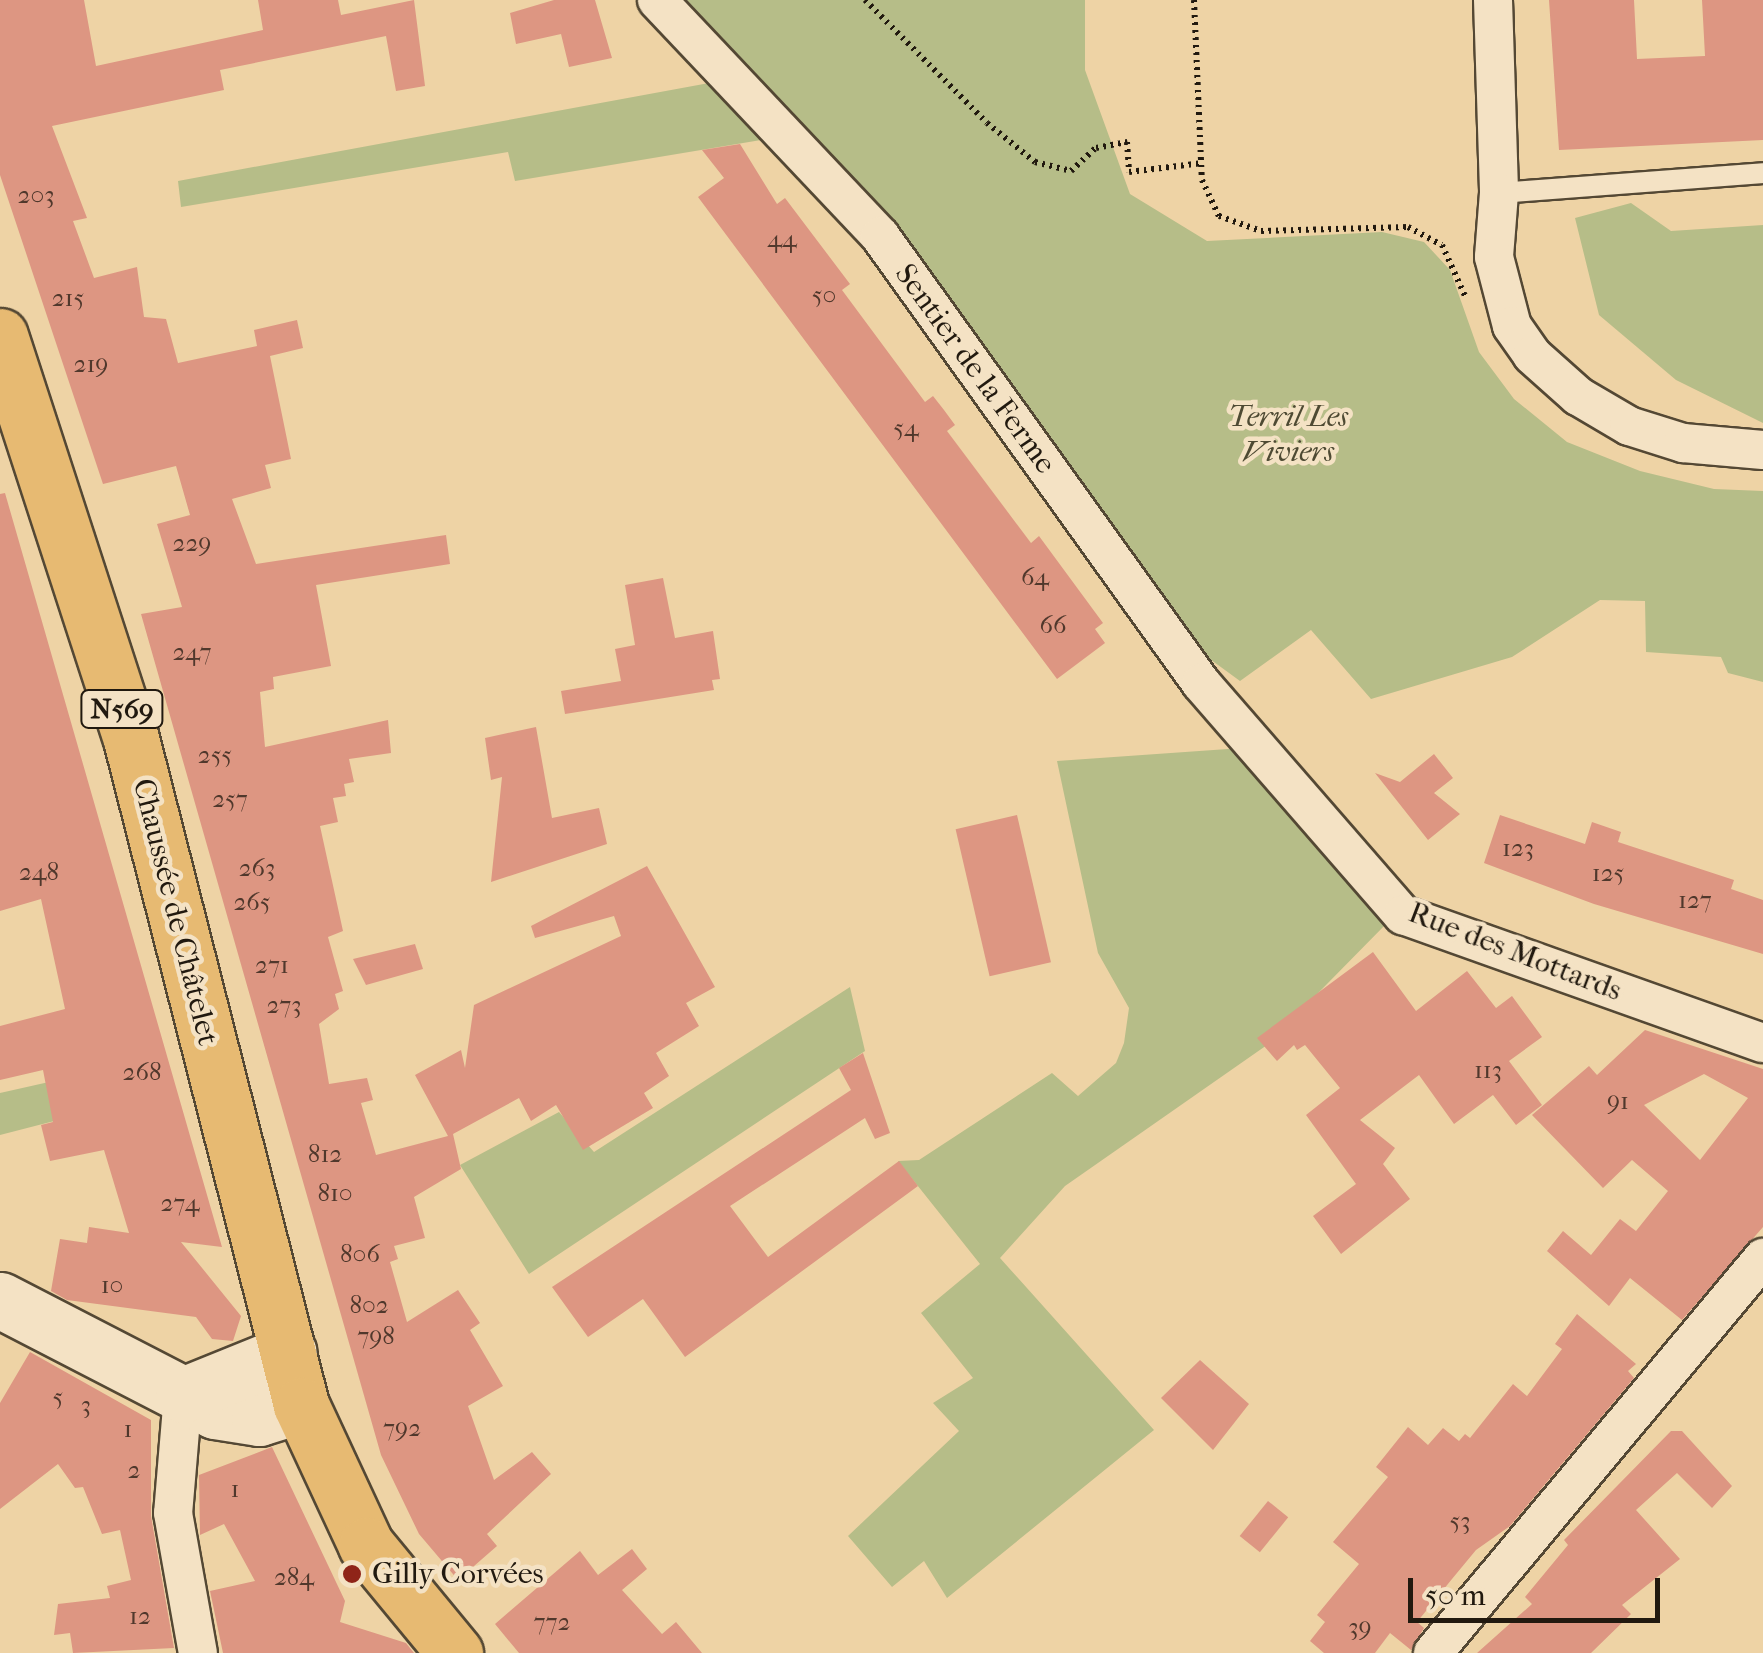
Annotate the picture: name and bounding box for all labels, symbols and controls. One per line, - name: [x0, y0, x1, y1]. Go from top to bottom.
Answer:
- house number: 203: [18, 180, 54, 210]
- house number: 44: [767, 224, 797, 254]
- street label: Sentier de la Ferme: [887, 257, 1063, 481]
- house number: 50: [812, 280, 836, 310]
- house number: 215: [52, 283, 84, 313]
- house number: 219: [74, 349, 108, 379]
- park label: Terril Les Viviers: [1228, 399, 1348, 470]
- house number: 54: [893, 413, 919, 443]
- house number: 229: [173, 528, 211, 558]
- house number: 64: [1021, 562, 1049, 592]
- house number: 66: [1039, 610, 1067, 640]
- house number: 247: [173, 637, 211, 667]
- road number: N569: [80, 686, 164, 732]
- house number: 255: [198, 740, 232, 770]
- street label: Chaussée de Châtelet: [124, 775, 226, 1049]
- house number: 257: [212, 784, 248, 814]
- house number: 123: [1502, 833, 1534, 863]
- house number: 263: [239, 853, 275, 883]
- house number: 248: [19, 857, 59, 887]
- house number: 125: [1592, 858, 1624, 888]
- house number: 127: [1678, 885, 1712, 915]
- house number: 265: [233, 887, 271, 917]
- street label: Rue des Mottards: [1403, 895, 1627, 1009]
- house number: 271: [255, 950, 289, 980]
- house number: 273: [266, 990, 302, 1020]
- house number: 113: [1474, 1055, 1502, 1085]
- house number: 268: [123, 1057, 161, 1087]
- house number: 91: [1607, 1086, 1629, 1116]
- house number: 812: [308, 1139, 342, 1169]
- house number: 810: [317, 1178, 353, 1208]
- house number: 274: [160, 1188, 200, 1218]
- house number: 806: [340, 1239, 380, 1269]
- house number: 10: [101, 1270, 123, 1300]
- house number: 802: [349, 1290, 389, 1320]
- house number: 798: [357, 1321, 395, 1351]
- house number: 5: [53, 1382, 63, 1412]
- house number: 3: [81, 1390, 91, 1420]
- house number: 792: [383, 1413, 421, 1443]
- house number: 1: [124, 1414, 132, 1444]
- house number: 2: [128, 1455, 140, 1485]
- house number: 1: [231, 1474, 239, 1504]
- house number: 53: [1449, 1506, 1471, 1536]
- place label: Gilly Corvées: [372, 1556, 544, 1592]
- scale bar: [1413, 1558, 1666, 1620]
- house number: 284: [274, 1562, 314, 1592]
- marker: Gilly Corvées: [341, 1563, 363, 1585]
- text: 50 m: [1425, 1578, 1486, 1613]
- house number: 12: [129, 1601, 151, 1631]
- house number: 772: [534, 1607, 570, 1637]
- house number: 39: [1348, 1612, 1372, 1642]

